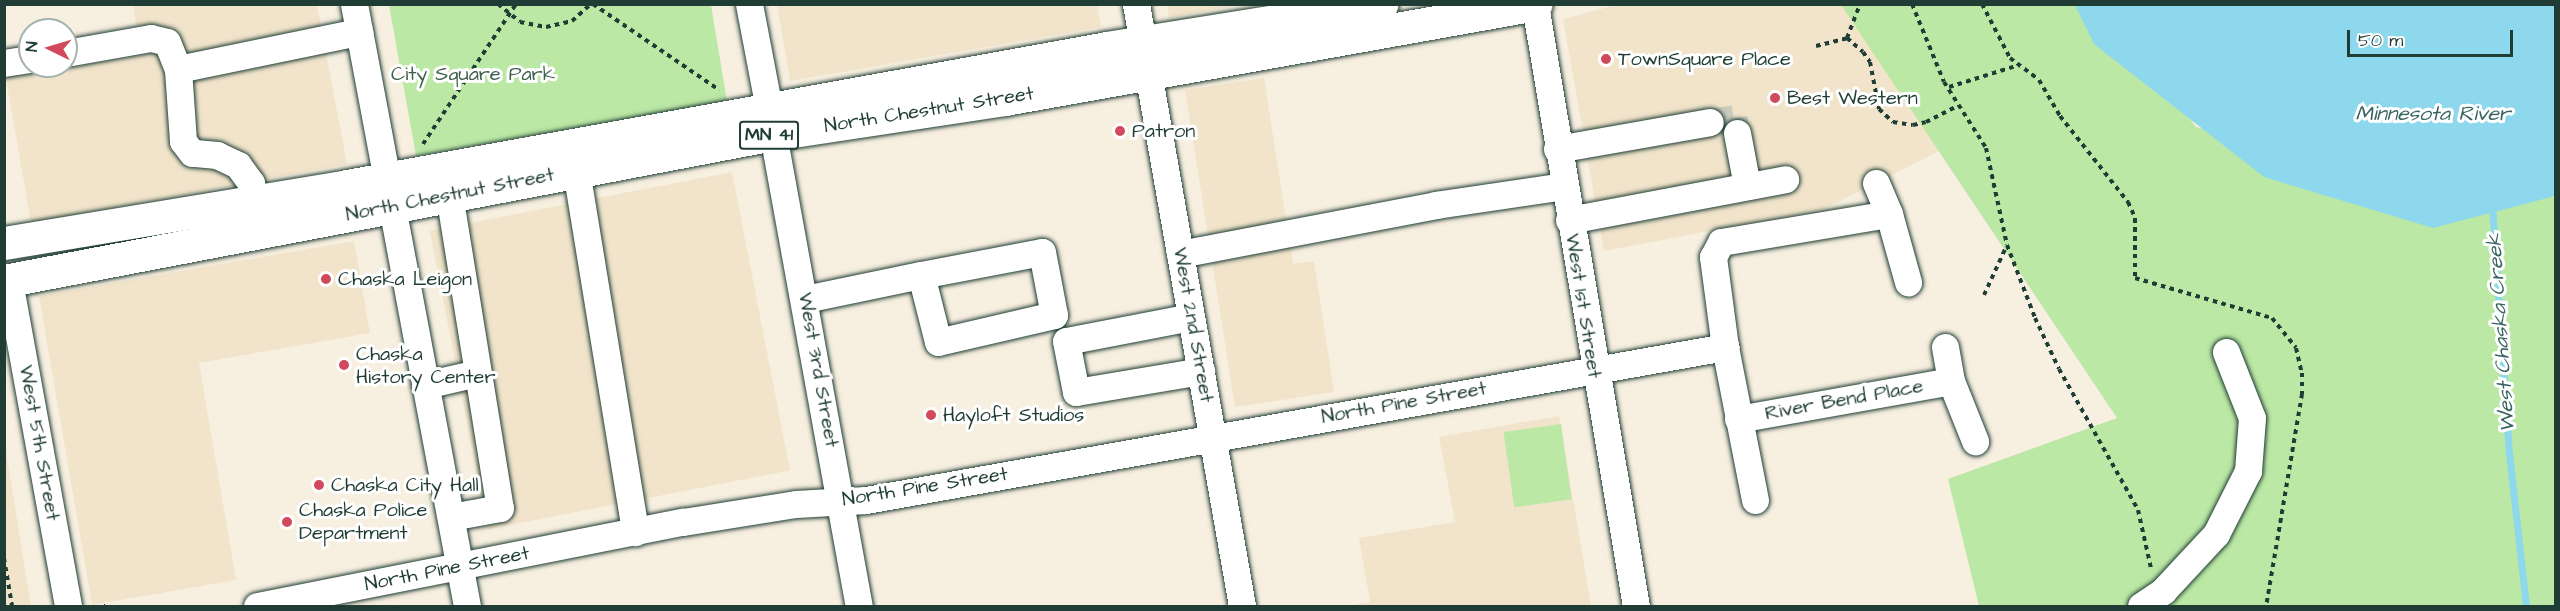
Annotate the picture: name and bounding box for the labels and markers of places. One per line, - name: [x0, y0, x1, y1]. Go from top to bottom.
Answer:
- place label: TownSquare Place: [1618, 47, 1791, 71]
- marker: TownSquare Place: [1599, 52, 1613, 66]
- place label: Best Western: [1787, 86, 1918, 110]
- marker: Best Western: [1768, 91, 1782, 105]
- place label: Patron: [1132, 119, 1195, 143]
- marker: Patron: [1113, 124, 1127, 138]
- place label: Chaska Leigon: [338, 267, 472, 291]
- marker: Chaska Leigon: [319, 272, 333, 286]
- place label: Chaska History Center: [356, 342, 495, 389]
- marker: Chaska History Center: [337, 358, 351, 372]
- place label: Hayloft Studios: [943, 403, 1084, 427]
- marker: Hayloft Studios: [924, 408, 938, 422]
- place label: Chaska City Hall: [331, 473, 479, 497]
- marker: Chaska City Hall: [312, 478, 326, 492]
- place label: Chaska Police Department: [299, 498, 427, 545]
- marker: Chaska Police Department: [280, 515, 294, 529]

